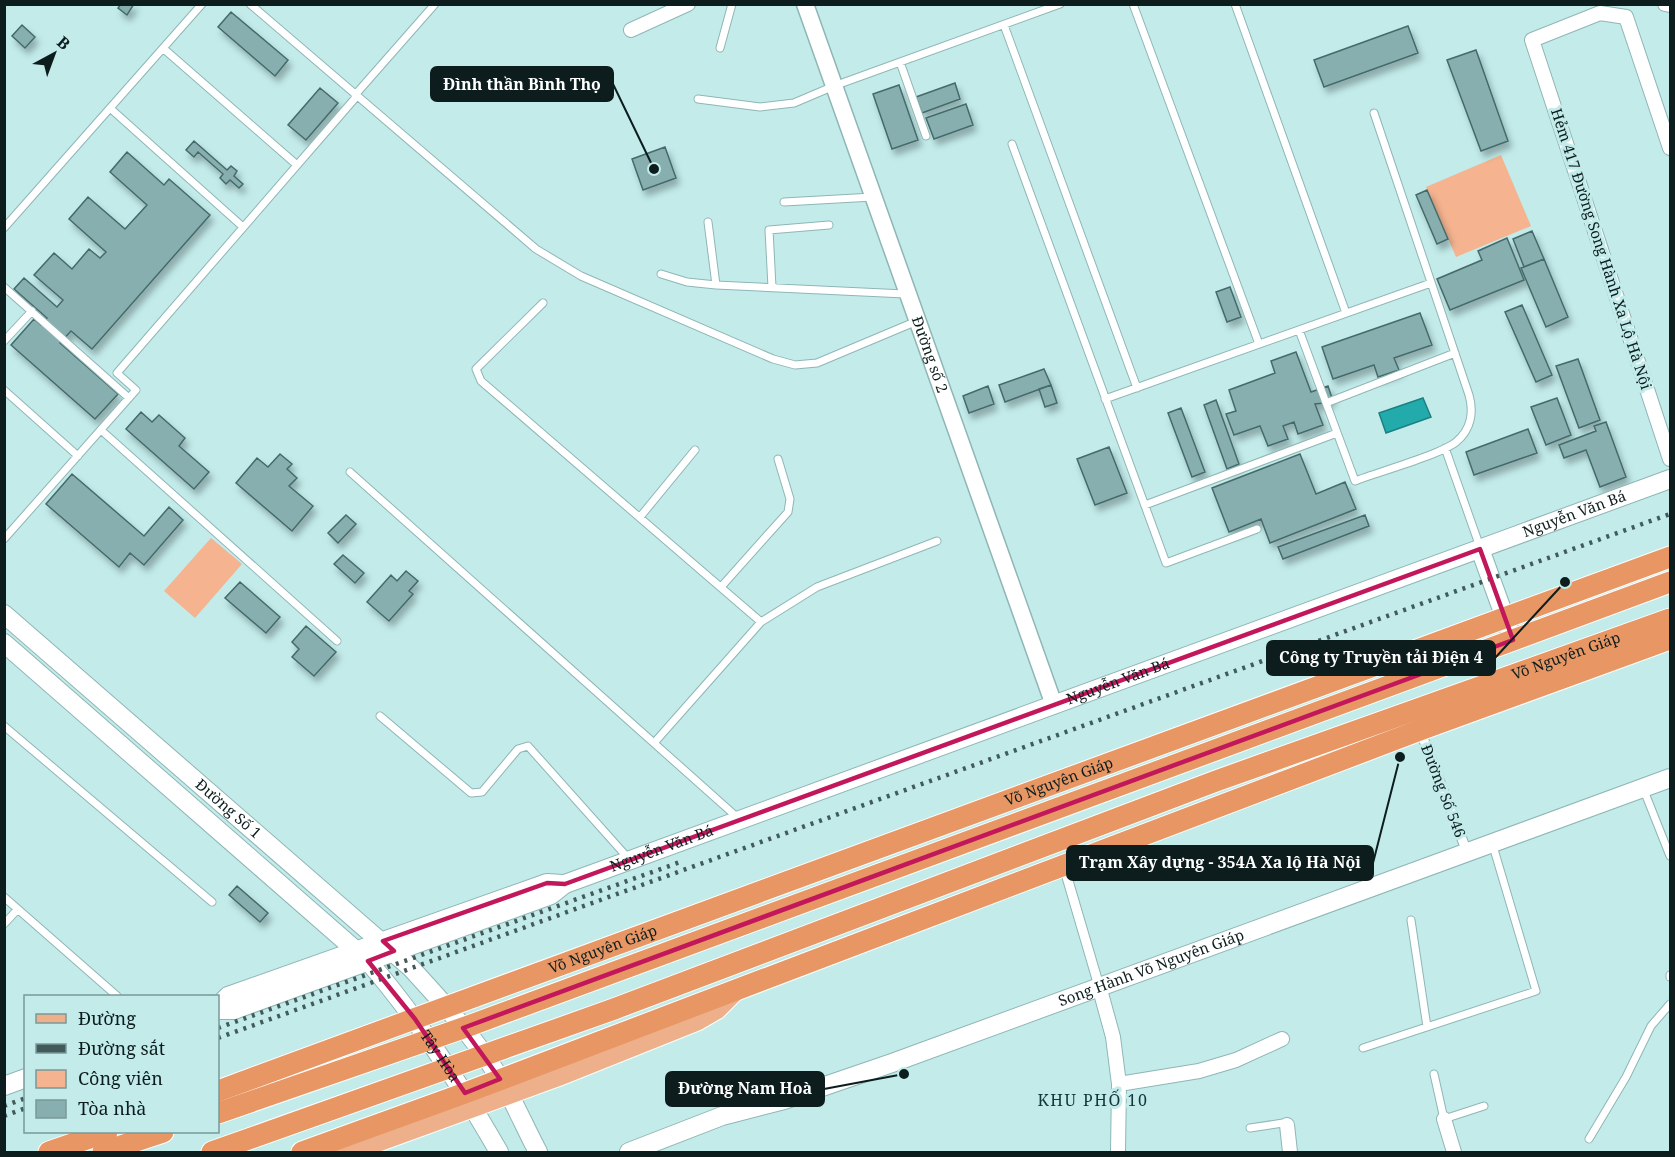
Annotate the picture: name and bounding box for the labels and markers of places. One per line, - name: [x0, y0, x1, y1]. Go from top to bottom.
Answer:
- callout: Đình thần Bình Thọ: [431, 67, 613, 101]
- callout: Công ty Truyền tải Điện 4: [1267, 641, 1495, 675]
- callout: Trạm Xây dựng - 354A Xa lộ Hà Nội: [1067, 846, 1373, 880]
- callout: Đường Nam Hoà: [666, 1072, 824, 1106]

